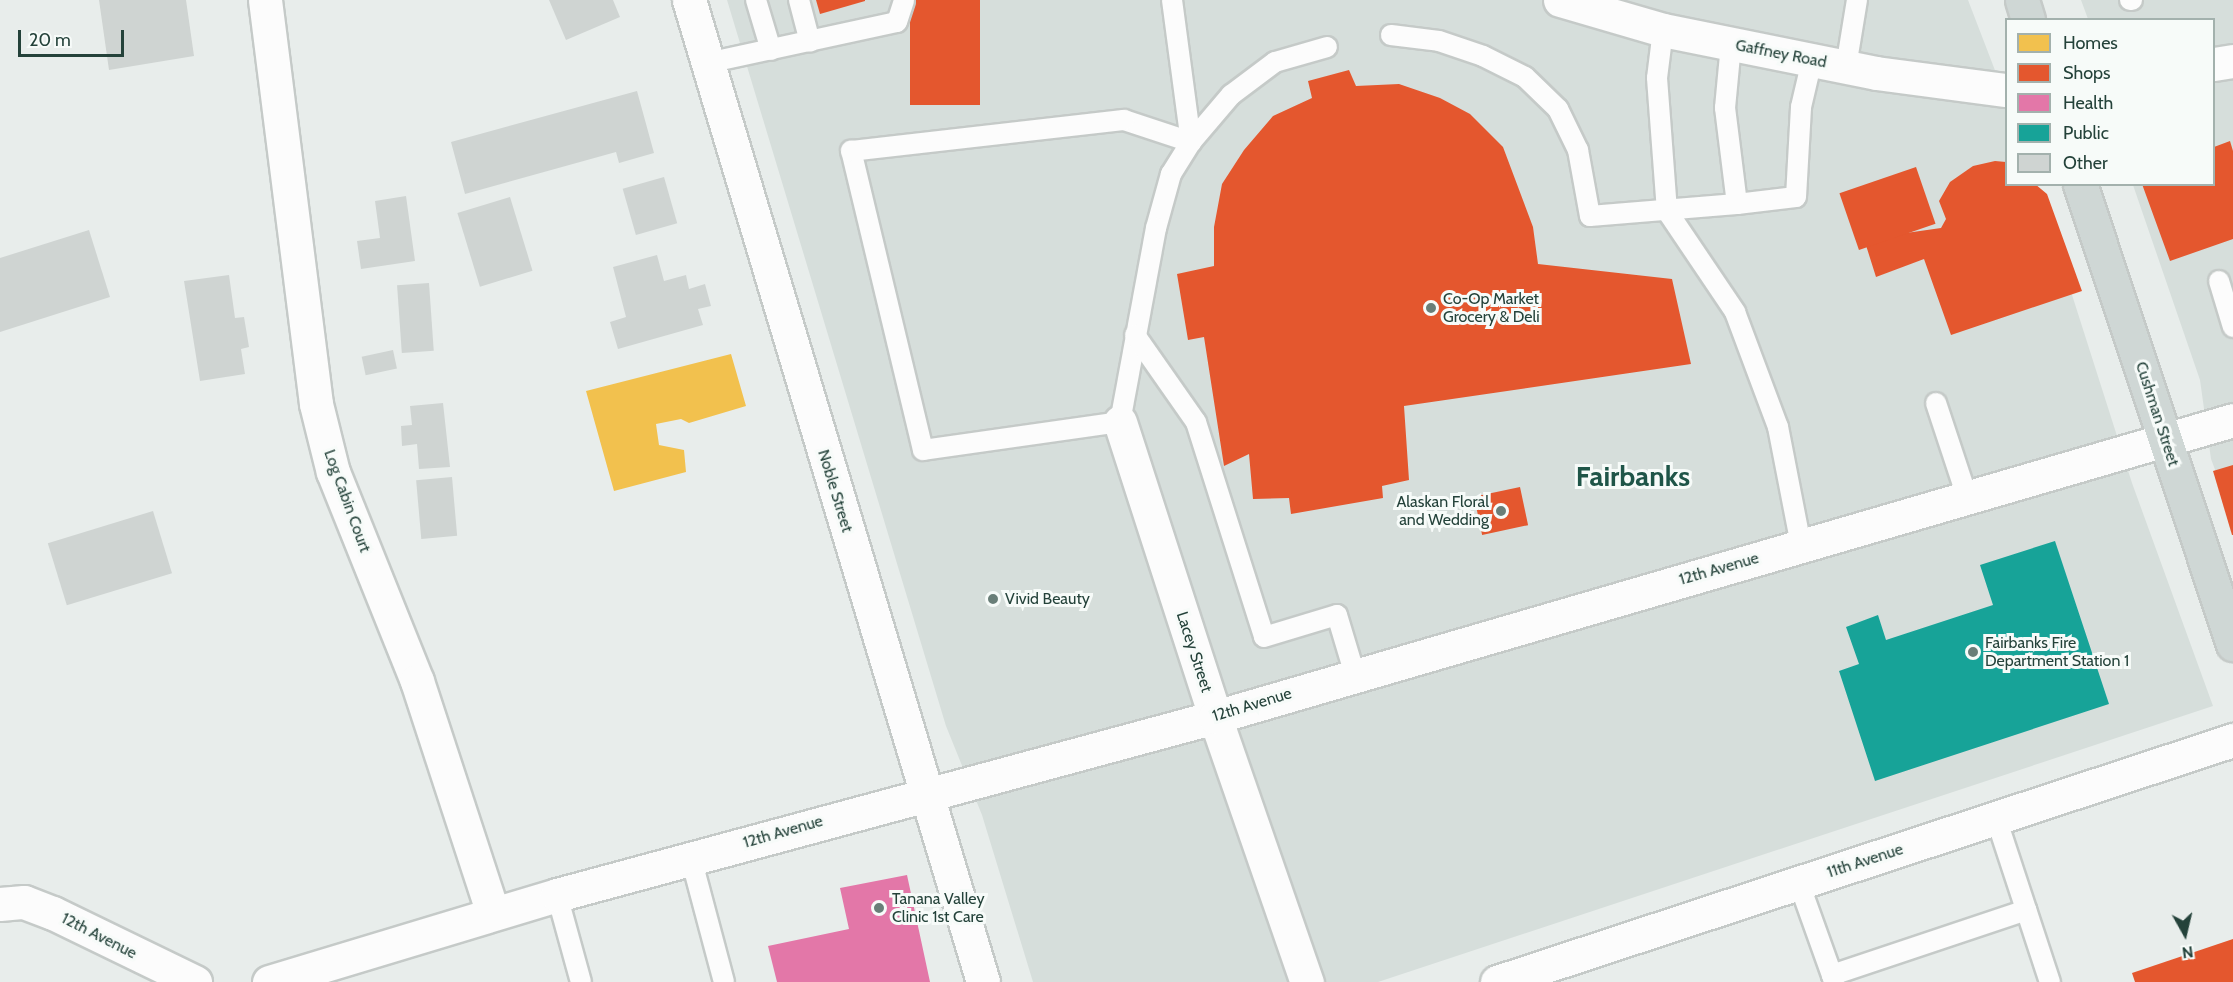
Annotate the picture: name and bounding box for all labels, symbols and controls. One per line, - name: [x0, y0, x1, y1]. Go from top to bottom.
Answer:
- scale bar: [21, 18, 128, 56]
- legend: [2005, 18, 2215, 186]
- text: 20 m: [29, 29, 71, 51]
- text: Homes: [2063, 32, 2118, 54]
- street label: Gaffney Road: [1734, 36, 1828, 72]
- text: Shops: [2063, 62, 2111, 84]
- text: Health: [2063, 92, 2113, 114]
- text: Public: [2063, 122, 2109, 144]
- text: Other: [2063, 152, 2108, 174]
- place label: Co-Op Market Grocery & Deli: [1443, 289, 1540, 327]
- marker: Co-Op Market Grocery & Deli: [1424, 301, 1438, 315]
- street label: Cushman Street: [2131, 359, 2183, 469]
- street label: Log Cabin Court: [320, 447, 374, 555]
- street label: Noble Street: [813, 447, 857, 535]
- district label: Fairbanks: [1576, 459, 1690, 493]
- place label: Alaskan Floral and Wedding: [1397, 492, 1489, 530]
- marker: Alaskan Floral and Wedding: [1494, 504, 1508, 518]
- street label: 12th Avenue: [1677, 548, 1761, 590]
- place label: Vivid Beauty: [1005, 589, 1090, 609]
- marker: Vivid Beauty: [986, 592, 1000, 606]
- street label: Lacey Street: [1172, 609, 1216, 695]
- place label: Fairbanks Fire Department Station 1: [1985, 633, 2129, 671]
- marker: Fairbanks Fire Department Station 1: [1966, 645, 1980, 659]
- street label: 12th Avenue: [1210, 684, 1294, 726]
- street label: 12th Avenue: [741, 811, 825, 853]
- street label: 11th Avenue: [1825, 840, 1905, 882]
- place label: Tanana Valley Clinic 1st Care: [892, 889, 985, 927]
- marker: Tanana Valley Clinic 1st Care: [870, 899, 888, 917]
- north arrow: [2155, 904, 2215, 964]
- street label: 12th Avenue: [58, 909, 140, 963]
- text: N: [2181, 942, 2194, 963]

